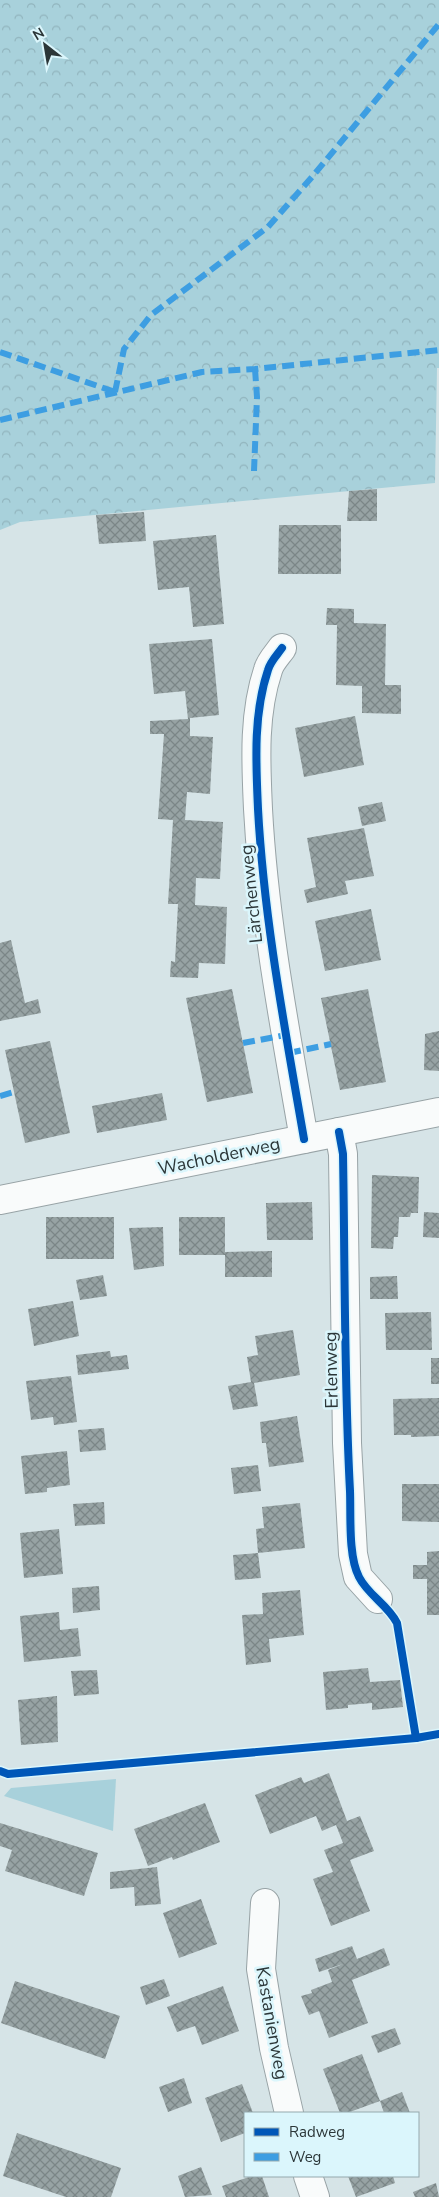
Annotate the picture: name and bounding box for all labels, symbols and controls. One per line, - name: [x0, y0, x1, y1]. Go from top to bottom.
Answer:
- north arrow: [20, 20, 70, 70]
- text: N: [29, 23, 48, 45]
- street label: Lärchenweg: [234, 843, 268, 945]
- street label: Wacholderweg: [156, 1131, 282, 1181]
- street label: Erlenweg: [318, 1331, 344, 1409]
- street label: Kastanienweg: [250, 1965, 294, 2081]
- legend: [244, 2112, 419, 2177]
- text: Radweg: [289, 2122, 345, 2142]
- text: Weg: [289, 2147, 321, 2167]

